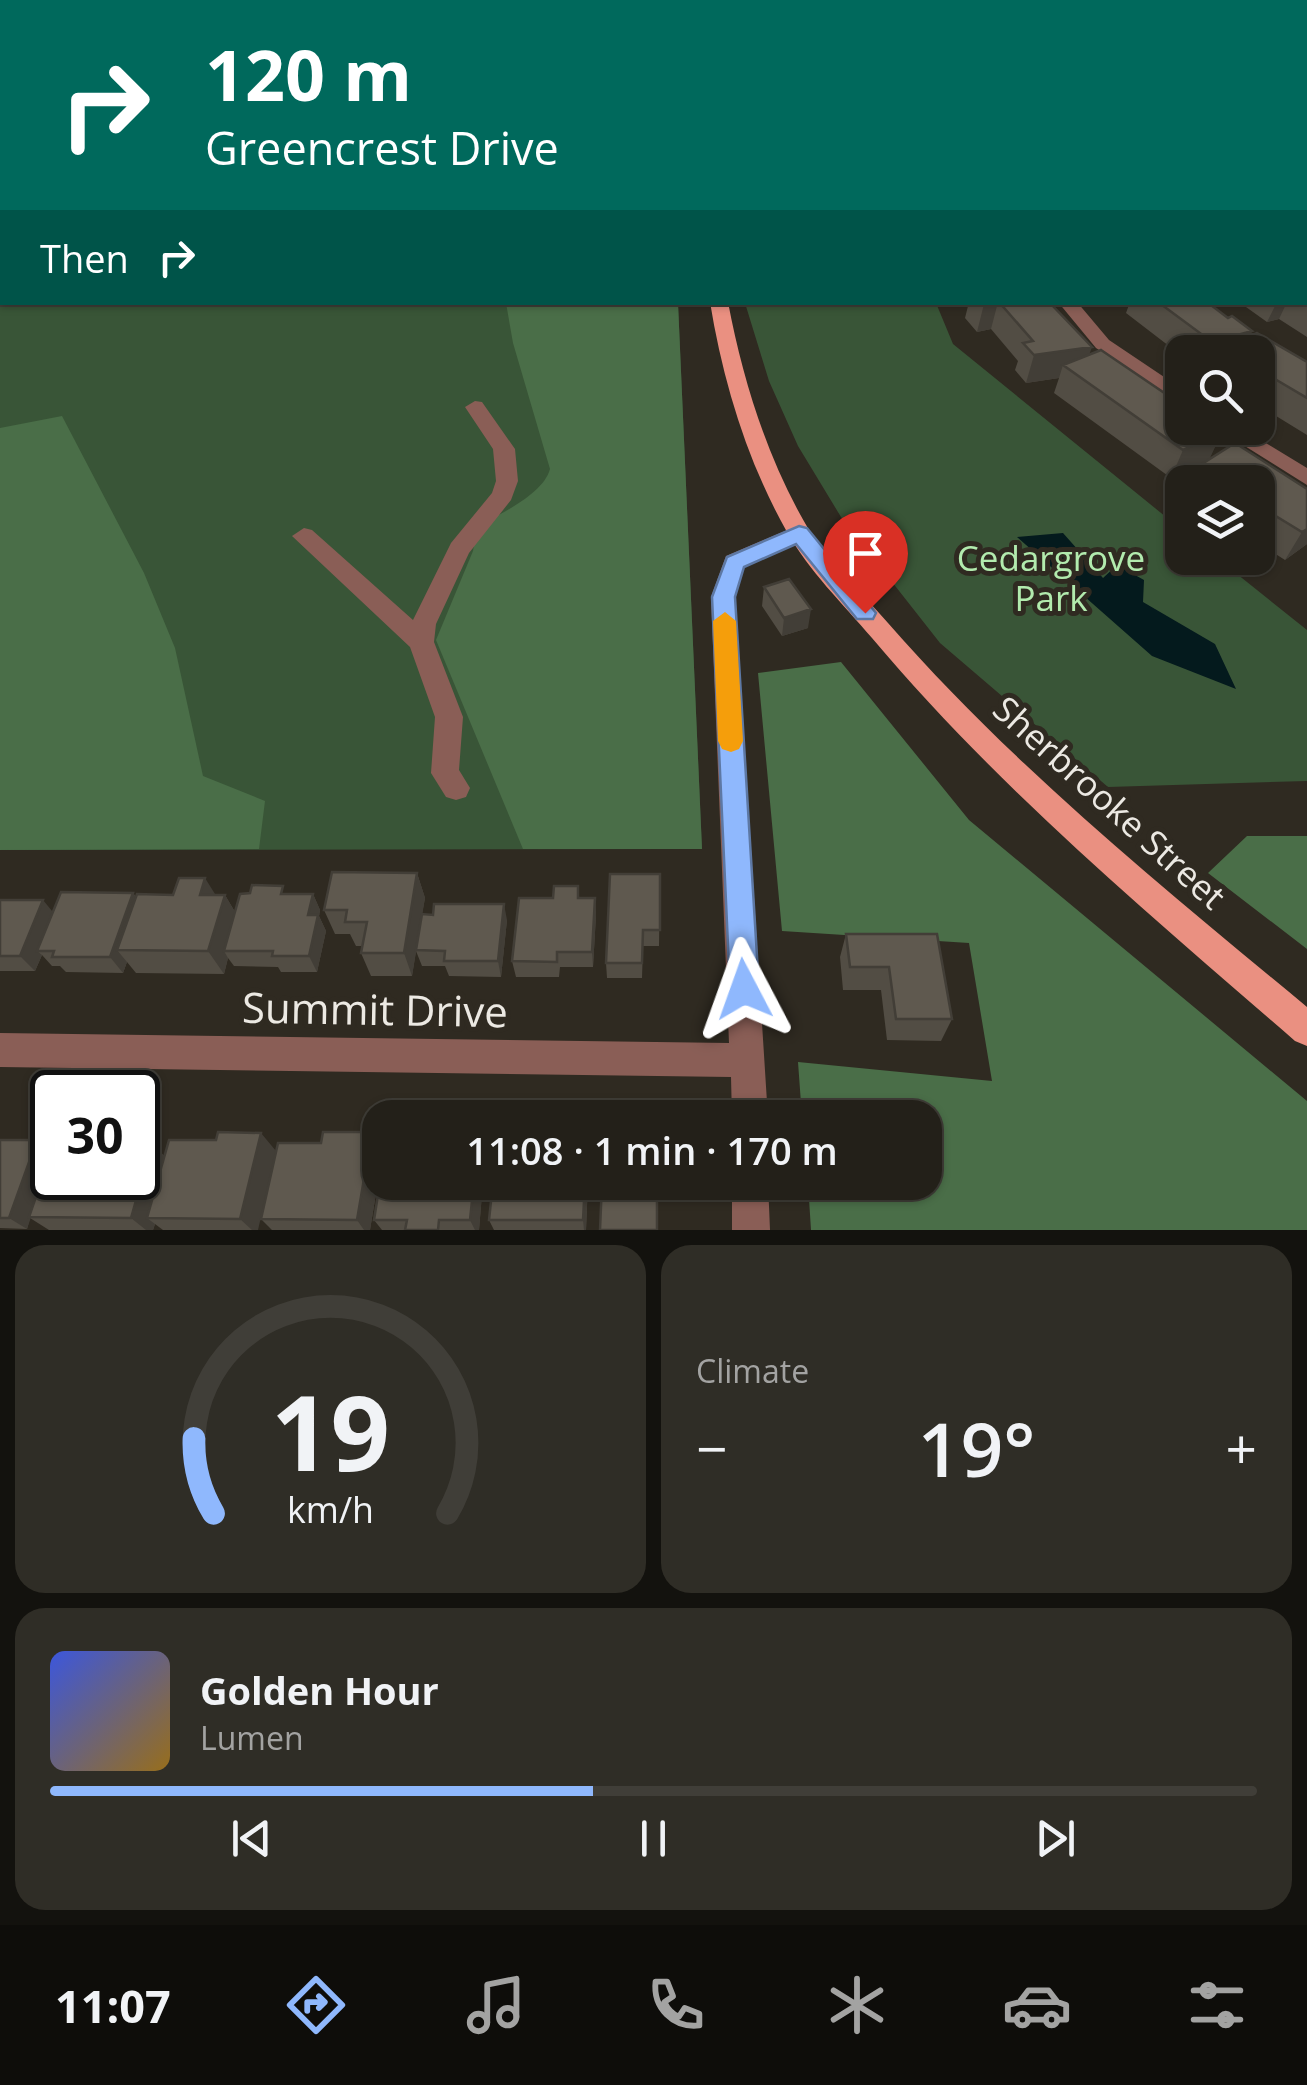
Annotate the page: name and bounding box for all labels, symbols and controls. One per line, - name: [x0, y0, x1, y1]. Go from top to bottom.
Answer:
- text: 120 m: [205, 26, 412, 122]
- icon: right: [40, 40, 170, 170]
- text: Greencrest Drive: [205, 117, 559, 178]
- icon: right: [149, 230, 204, 285]
- text: Then: [40, 232, 129, 284]
- map controls: [1165, 335, 1275, 575]
- button: search: [1165, 335, 1275, 445]
- button: layers: [1165, 465, 1275, 575]
- pin: [823, 511, 908, 614]
- icon: arrive: [838, 526, 893, 581]
- park label: Cedargrove Park: [957, 534, 1145, 621]
- street label: Sherbrooke Street: [984, 685, 1236, 919]
- position arrow: [692, 937, 796, 1041]
- street label: Summit Drive: [242, 978, 508, 1039]
- speed limit sign: 30: [30, 1070, 160, 1200]
- text: 11:08 · 1 min · 170 m: [466, 1124, 838, 1176]
- text: Climate: [696, 1349, 809, 1392]
- text: 19: [271, 1360, 390, 1501]
- text: 19°: [918, 1397, 1035, 1499]
- text: −: [696, 1410, 727, 1485]
- text: +: [1226, 1410, 1257, 1485]
- text: km/h: [287, 1485, 374, 1533]
- text: Golden Hour: [200, 1664, 439, 1716]
- text: Lumen: [200, 1716, 304, 1759]
- icon: previous: [224, 1811, 279, 1866]
- icon: pause: [626, 1811, 681, 1866]
- icon: next: [1028, 1811, 1083, 1866]
- icon: directions: [281, 1970, 351, 2040]
- icon: music: [461, 1970, 531, 2040]
- icon: phone: [641, 1970, 711, 2040]
- icon: climate: [822, 1970, 892, 2040]
- icon: car: [1002, 1970, 1072, 2040]
- icon: filters: [1182, 1970, 1252, 2040]
- text: 11:07: [55, 1975, 171, 2036]

